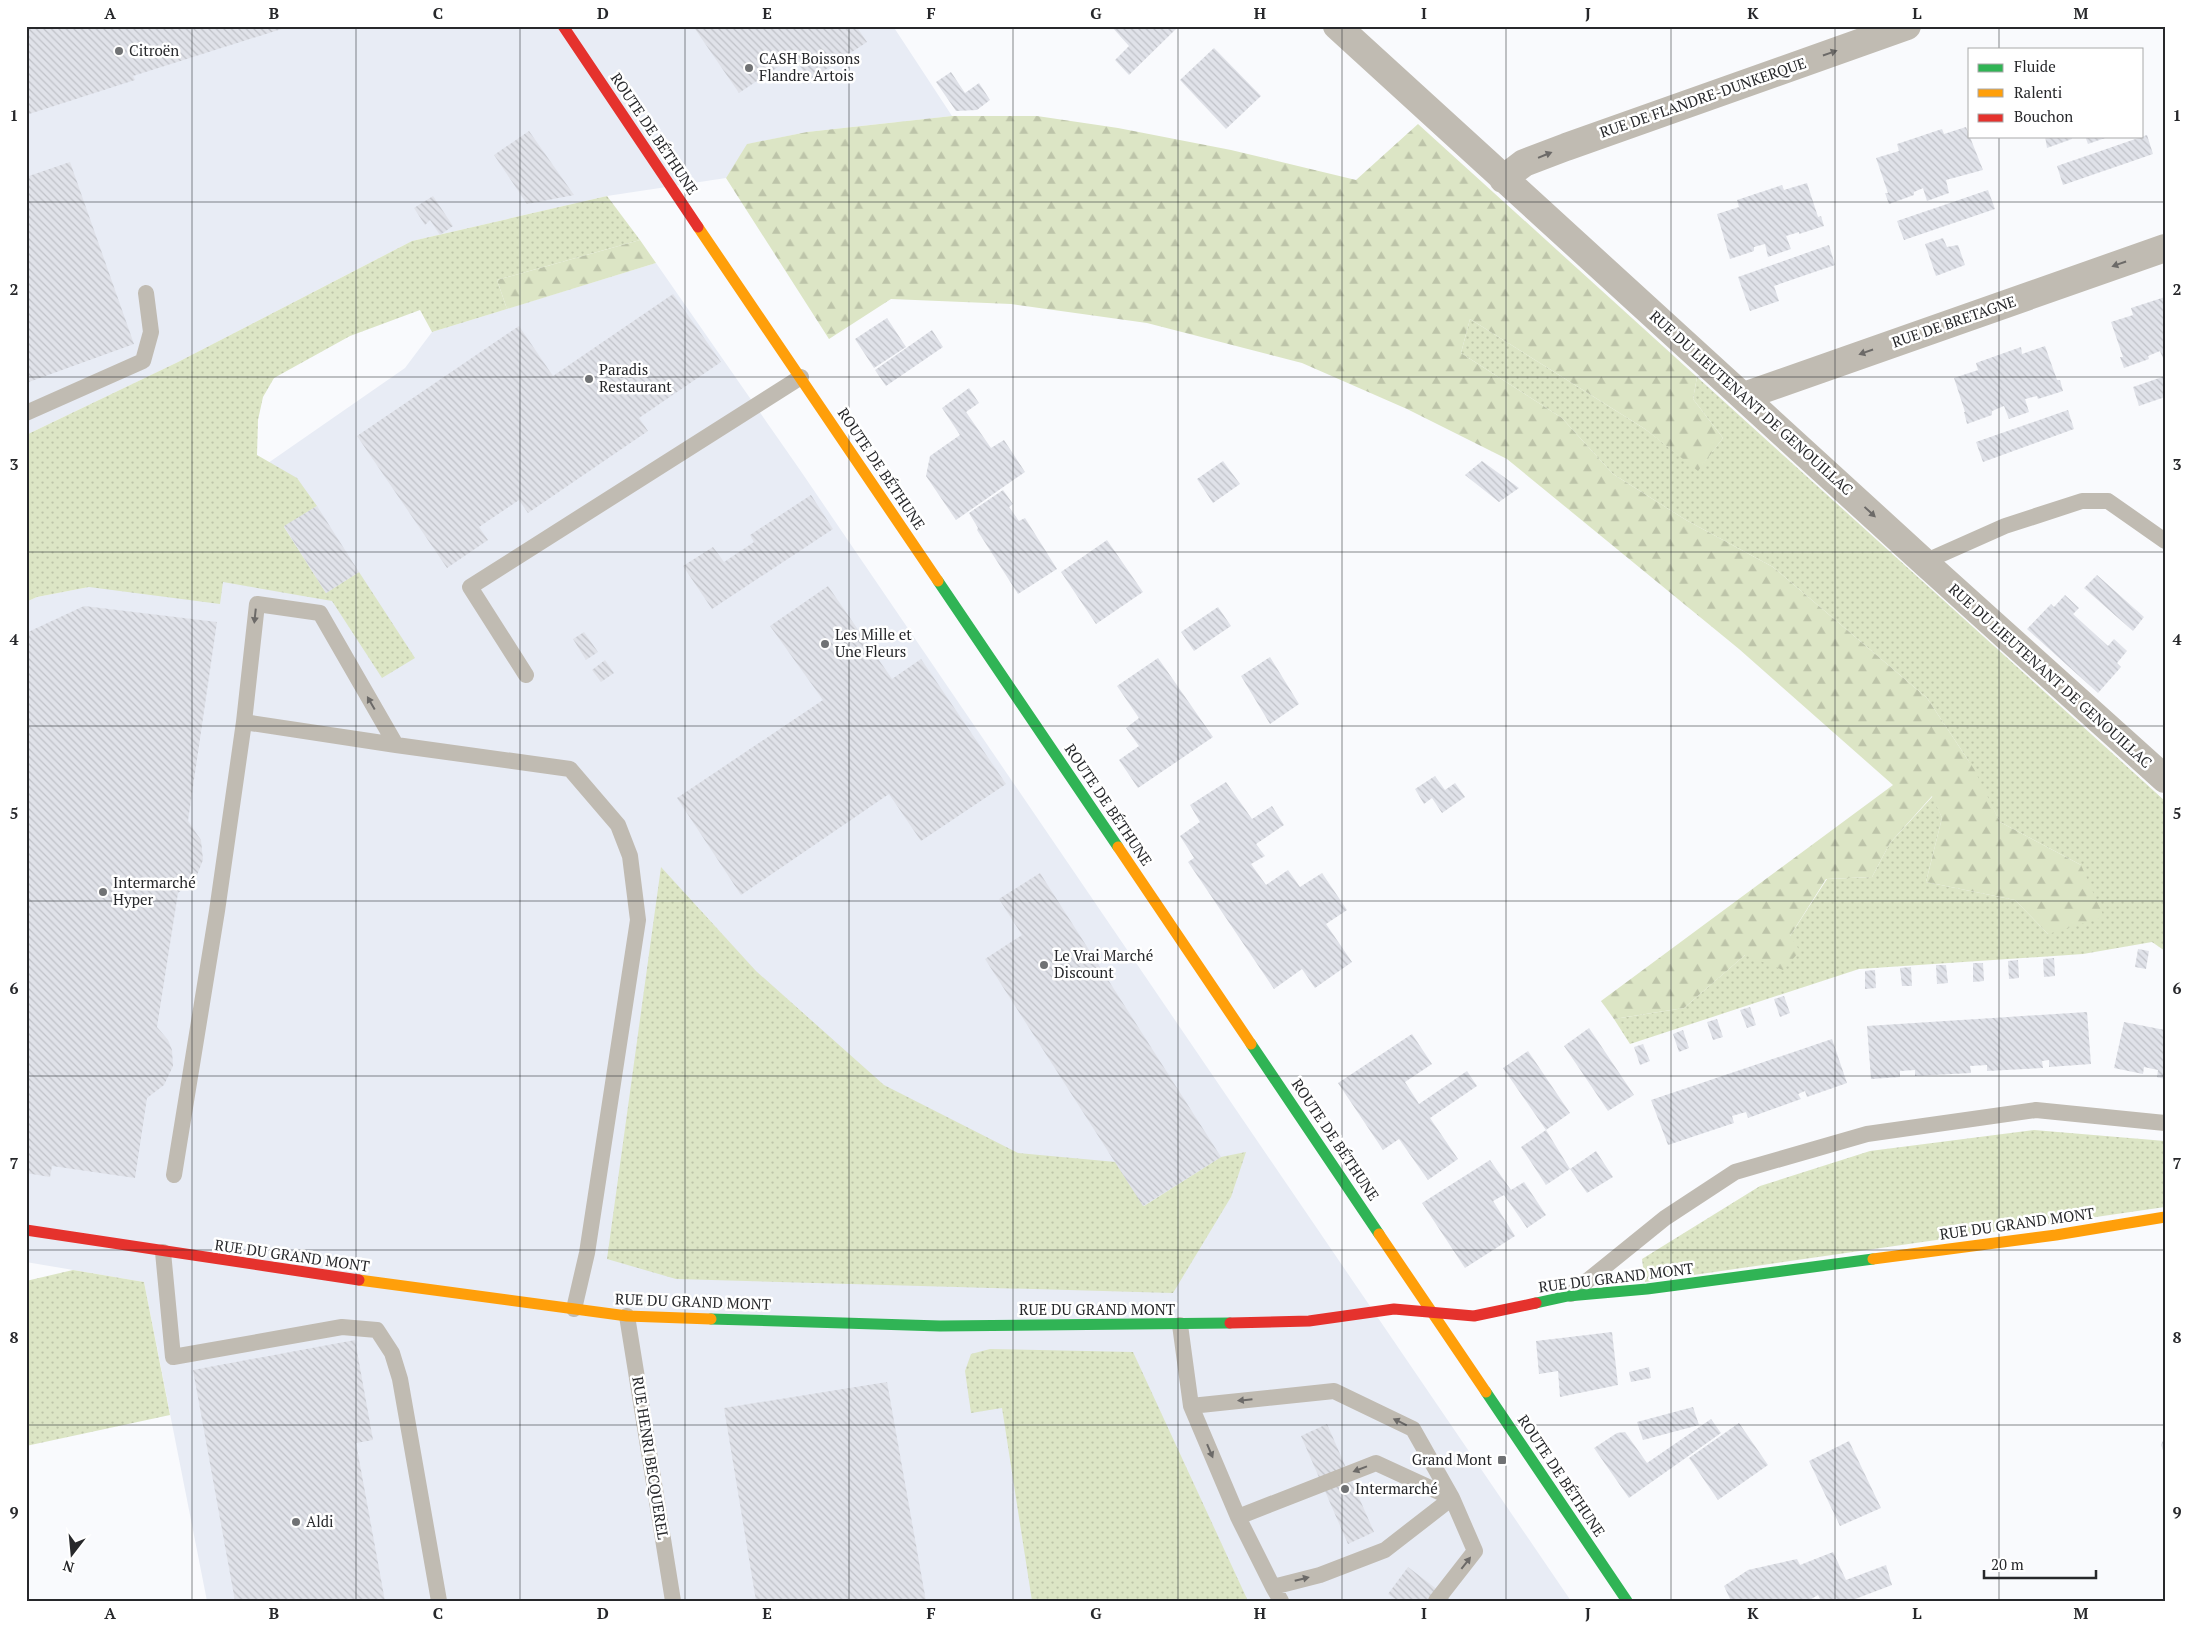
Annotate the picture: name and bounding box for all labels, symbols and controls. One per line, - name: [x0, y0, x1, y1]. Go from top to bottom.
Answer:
- text: A: [104, 2, 116, 24]
- text: B: [269, 2, 279, 24]
- text: C: [433, 2, 443, 24]
- text: D: [597, 2, 609, 24]
- text: E: [762, 2, 772, 24]
- text: F: [926, 2, 936, 24]
- text: G: [1090, 2, 1102, 24]
- text: H: [1254, 2, 1266, 24]
- text: I: [1421, 2, 1427, 24]
- text: J: [1585, 2, 1591, 24]
- text: K: [1747, 2, 1759, 24]
- text: L: [1912, 2, 1922, 24]
- text: M: [2074, 2, 2089, 24]
- place label: Citroën: [129, 40, 179, 60]
- marker: Citroën: [113, 45, 125, 57]
- place label: CASH Boissons Flandre Artois: [759, 48, 860, 85]
- legend: [1968, 48, 2144, 138]
- one-way arrow: [1823, 49, 1838, 57]
- street label: RUE DE FLANDRE-DUNKERQUE: [1597, 52, 1809, 142]
- text: Fluide: [2014, 56, 2056, 76]
- marker: CASH Boissons Flandre Artois: [743, 62, 755, 74]
- street label: ROUTE DE BÉTHUNE: [607, 69, 703, 198]
- text: Ralenti: [2014, 82, 2062, 102]
- text: 1: [9, 104, 19, 126]
- text: 1: [2172, 104, 2182, 126]
- text: Bouchon: [2014, 106, 2073, 126]
- one-way arrow: [1538, 151, 1553, 159]
- one-way arrow: [2111, 261, 2126, 268]
- text: 2: [9, 278, 19, 300]
- text: 2: [2172, 278, 2182, 300]
- street label: RUE DE BRETAGNE: [1889, 290, 2018, 352]
- street label: RUE DU LIEUTENANT DE GENOUILLAC: [1646, 306, 1858, 499]
- one-way arrow: [1858, 349, 1873, 357]
- place label: Paradis Restaurant: [599, 359, 672, 396]
- marker: Paradis Restaurant: [583, 373, 595, 385]
- street label: ROUTE DE BÉTHUNE: [834, 404, 930, 533]
- text: 3: [9, 453, 19, 475]
- text: 3: [2172, 453, 2182, 475]
- one-way arrow: [1864, 506, 1876, 518]
- street label: RUE DU LIEUTENANT DE GENOUILLAC: [1945, 579, 2157, 772]
- one-way arrow: [251, 609, 259, 625]
- place label: Les Mille et Une Fleurs: [835, 624, 912, 661]
- text: 4: [9, 628, 19, 650]
- text: 4: [2172, 628, 2182, 650]
- marker: Les Mille et Une Fleurs: [819, 638, 831, 650]
- one-way arrow: [367, 697, 376, 710]
- street label: ROUTE DE BÉTHUNE: [1061, 740, 1157, 869]
- text: 5: [9, 802, 19, 824]
- text: 5: [2172, 802, 2182, 824]
- place label: Intermarché Hyper: [113, 872, 196, 909]
- marker: Intermarché Hyper: [97, 886, 109, 898]
- place label: Le Vrai Marché Discount: [1054, 945, 1153, 982]
- marker: Le Vrai Marché Discount: [1038, 959, 1050, 971]
- text: 6: [9, 977, 19, 999]
- text: 6: [2172, 977, 2182, 999]
- street label: ROUTE DE BÉTHUNE: [1288, 1075, 1384, 1204]
- text: 7: [9, 1152, 19, 1174]
- text: 7: [2172, 1152, 2182, 1174]
- street label: RUE DU GRAND MONT: [1938, 1202, 2096, 1244]
- street label: RUE DU GRAND MONT: [213, 1234, 371, 1276]
- street label: RUE DU GRAND MONT: [1537, 1258, 1695, 1296]
- street label: RUE DU GRAND MONT: [615, 1288, 771, 1314]
- street label: RUE DU GRAND MONT: [1019, 1299, 1175, 1319]
- text: 8: [9, 1326, 19, 1348]
- text: 8: [2172, 1326, 2182, 1348]
- street label: RUE HENRI BECQUEREL: [628, 1375, 674, 1541]
- one-way arrow: [1237, 1396, 1253, 1404]
- street label: ROUTE DE BÉTHUNE: [1514, 1411, 1610, 1540]
- one-way arrow: [1393, 1418, 1407, 1426]
- one-way arrow: [1206, 1444, 1214, 1458]
- place label: Grand Mont: [1412, 1449, 1492, 1469]
- marker: Grand Mont: [1496, 1454, 1508, 1466]
- one-way arrow: [1352, 1465, 1367, 1473]
- place label: Intermarché: [1355, 1478, 1438, 1498]
- marker: Intermarché: [1339, 1483, 1351, 1495]
- text: 9: [9, 1501, 19, 1523]
- text: 9: [2172, 1501, 2182, 1523]
- place label: Aldi: [306, 1511, 334, 1531]
- marker: Aldi: [290, 1516, 302, 1528]
- north arrow: [48, 1530, 98, 1580]
- scale bar: [1984, 1547, 2096, 1579]
- text: 20 m: [1991, 1554, 2024, 1574]
- text: N: [60, 1556, 76, 1578]
- one-way arrow: [1461, 1556, 1472, 1569]
- one-way arrow: [1295, 1575, 1310, 1583]
- text: A: [104, 1602, 116, 1624]
- text: B: [269, 1602, 279, 1624]
- text: C: [433, 1602, 443, 1624]
- text: D: [597, 1602, 609, 1624]
- text: E: [762, 1602, 772, 1624]
- text: F: [926, 1602, 936, 1624]
- text: G: [1090, 1602, 1102, 1624]
- text: H: [1254, 1602, 1266, 1624]
- text: I: [1421, 1602, 1427, 1624]
- text: J: [1585, 1602, 1591, 1624]
- text: K: [1747, 1602, 1759, 1624]
- text: L: [1912, 1602, 1922, 1624]
- text: M: [2074, 1602, 2089, 1624]

